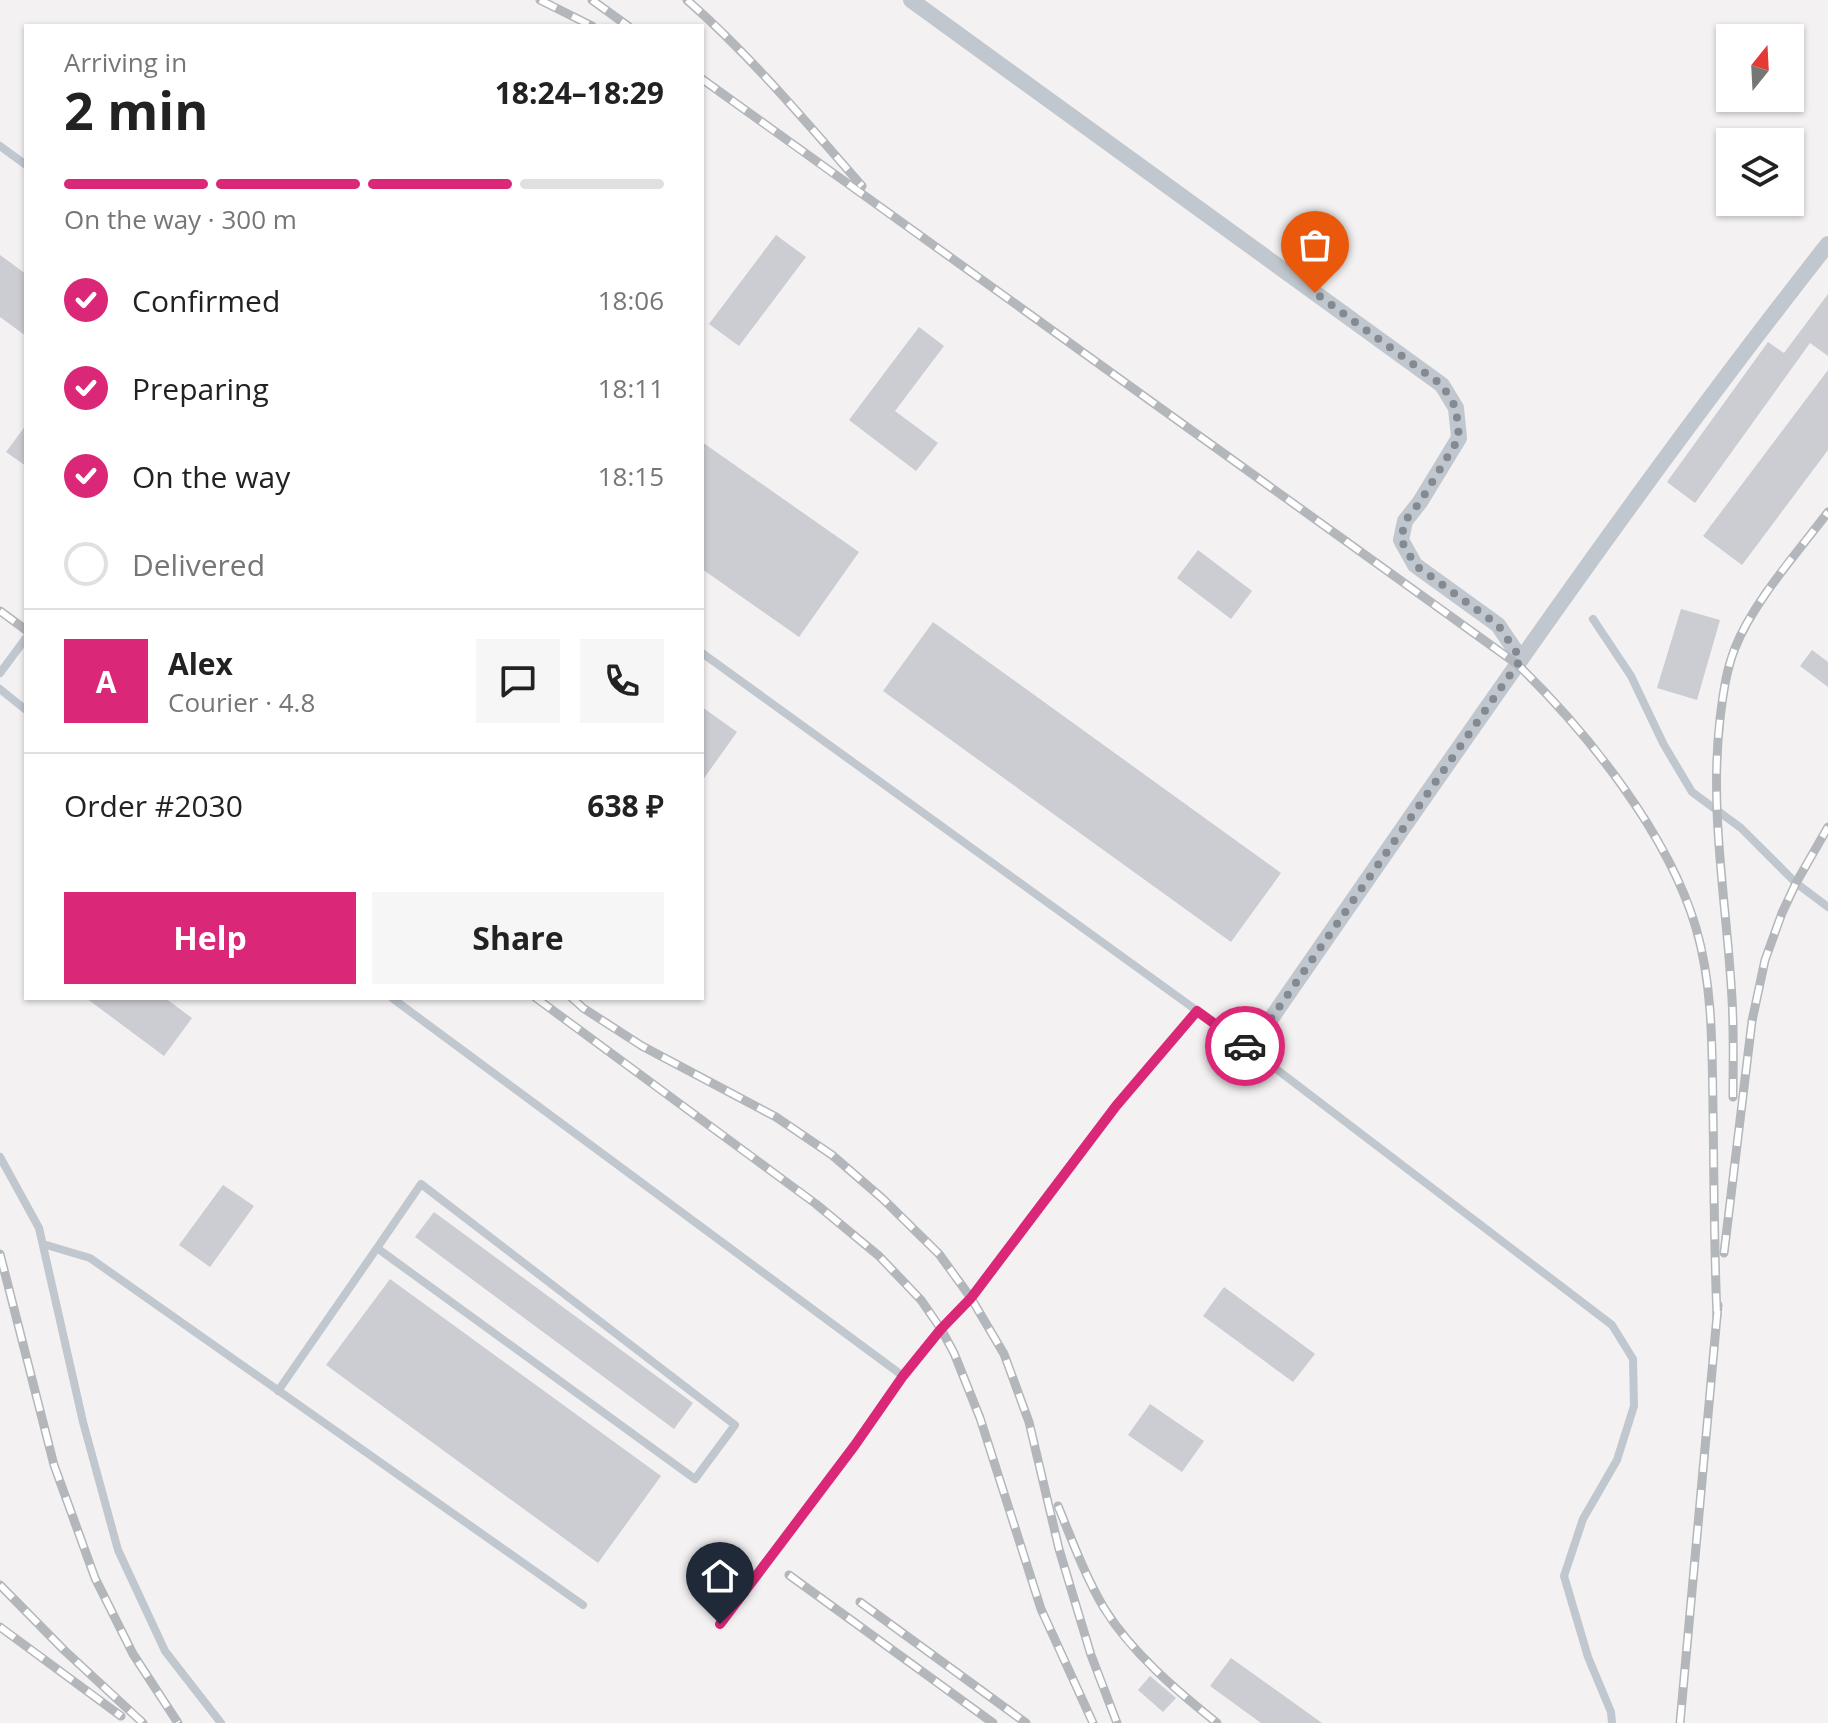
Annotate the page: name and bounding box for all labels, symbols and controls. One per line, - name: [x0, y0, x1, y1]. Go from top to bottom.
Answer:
- north arrow: [1716, 24, 1804, 112]
- map controls: [1716, 24, 1804, 216]
- text: Arriving in: [64, 44, 187, 80]
- text: 18:24–18:29: [495, 72, 664, 113]
- text: 2 min: [64, 74, 208, 145]
- button: layers: [1716, 128, 1804, 216]
- text: On the way · 300 m: [64, 201, 297, 237]
- pin: [1281, 211, 1349, 293]
- icon: bag: [1293, 223, 1337, 267]
- icon: check: [64, 278, 108, 322]
- text: Confirmed: [132, 280, 280, 321]
- text: 18:06: [598, 282, 664, 318]
- icon: check: [64, 366, 108, 410]
- text: Preparing: [132, 368, 269, 409]
- text: 18:11: [598, 370, 664, 406]
- icon: check: [64, 454, 108, 498]
- text: On the way: [132, 456, 290, 497]
- text: 18:15: [598, 458, 664, 494]
- text: Delivered: [132, 544, 265, 585]
- button: chat: [476, 639, 560, 723]
- button: phone: [580, 639, 664, 723]
- text: Alex: [168, 643, 233, 684]
- text: A: [96, 661, 116, 702]
- text: Courier · 4.8: [168, 684, 315, 720]
- text: Order #2030: [64, 785, 243, 826]
- text: 638 ₽: [587, 785, 664, 826]
- button: Help: [64, 892, 356, 984]
- button: Share: [372, 892, 664, 984]
- courier: [1205, 1006, 1285, 1086]
- icon: car: [1223, 1024, 1267, 1068]
- pin: [686, 1542, 754, 1624]
- icon: home: [698, 1554, 742, 1598]

